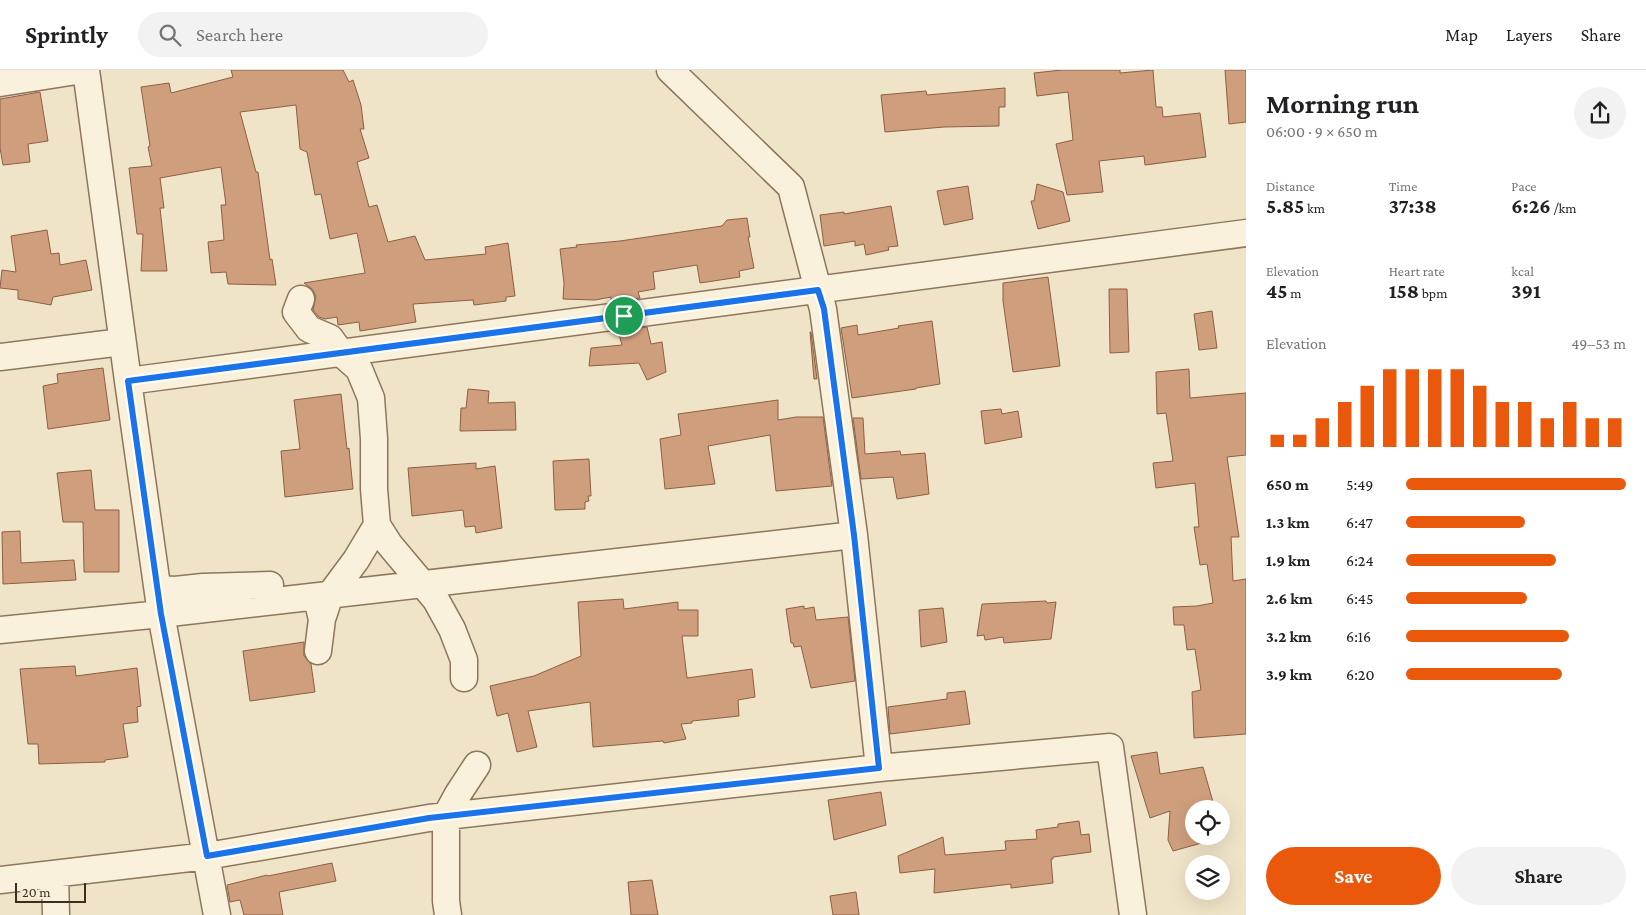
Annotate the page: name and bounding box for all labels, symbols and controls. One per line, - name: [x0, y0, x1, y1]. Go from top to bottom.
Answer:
- search box: [138, 12, 488, 57]
- text: Sprintly: [25, 21, 108, 48]
- icon: search: [156, 21, 184, 49]
- text: Search here: [196, 24, 283, 45]
- text: Map: [1445, 25, 1478, 45]
- text: Layers: [1506, 25, 1553, 45]
- text: Share: [1581, 25, 1621, 45]
- button: share: [1574, 87, 1626, 139]
- text: Morning run: [1266, 88, 1419, 119]
- text: 06:00 · 9 × 650 m: [1266, 123, 1378, 140]
- text: Distance: [1266, 178, 1315, 194]
- text: Time: [1389, 178, 1417, 194]
- text: Pace: [1511, 178, 1537, 194]
- text: 5.85: [1266, 194, 1304, 218]
- text: 37:38: [1389, 194, 1437, 218]
- text: 6:26: [1511, 194, 1551, 218]
- text: km: [1304, 200, 1325, 216]
- text: /km: [1551, 200, 1576, 216]
- text: Elevation: [1266, 263, 1319, 279]
- text: Heart rate: [1389, 263, 1445, 279]
- text: kcal: [1511, 263, 1534, 279]
- text: 45: [1266, 279, 1288, 303]
- text: 158: [1389, 279, 1419, 303]
- text: 391: [1511, 279, 1541, 303]
- text: m: [1288, 285, 1301, 301]
- text: bpm: [1419, 285, 1447, 301]
- pin: [603, 295, 645, 337]
- icon: arrive: [610, 302, 638, 330]
- text: Elevation: [1266, 335, 1327, 352]
- text: 49–53 m: [1571, 335, 1626, 352]
- text: 650 m: [1266, 476, 1309, 493]
- text: 5:49: [1346, 476, 1373, 493]
- text: 1.3 km: [1266, 514, 1310, 531]
- text: 6:47: [1346, 514, 1373, 531]
- text: 1.9 km: [1266, 552, 1310, 569]
- text: 6:24: [1346, 552, 1374, 569]
- text: 2.6 km: [1266, 590, 1313, 607]
- text: 6:45: [1346, 590, 1373, 607]
- text: 3.2 km: [1266, 628, 1312, 645]
- text: 6:16: [1346, 628, 1371, 645]
- text: 3.9 km: [1266, 666, 1312, 683]
- text: 6:20: [1346, 666, 1374, 683]
- map controls: [1185, 800, 1230, 900]
- button: locate: [1185, 800, 1230, 845]
- button: Save: [1266, 847, 1441, 905]
- button: Share: [1451, 847, 1626, 905]
- button: layers: [1185, 855, 1230, 900]
- scale bar: [15, 880, 86, 903]
- text: 20 m: [22, 884, 50, 900]

